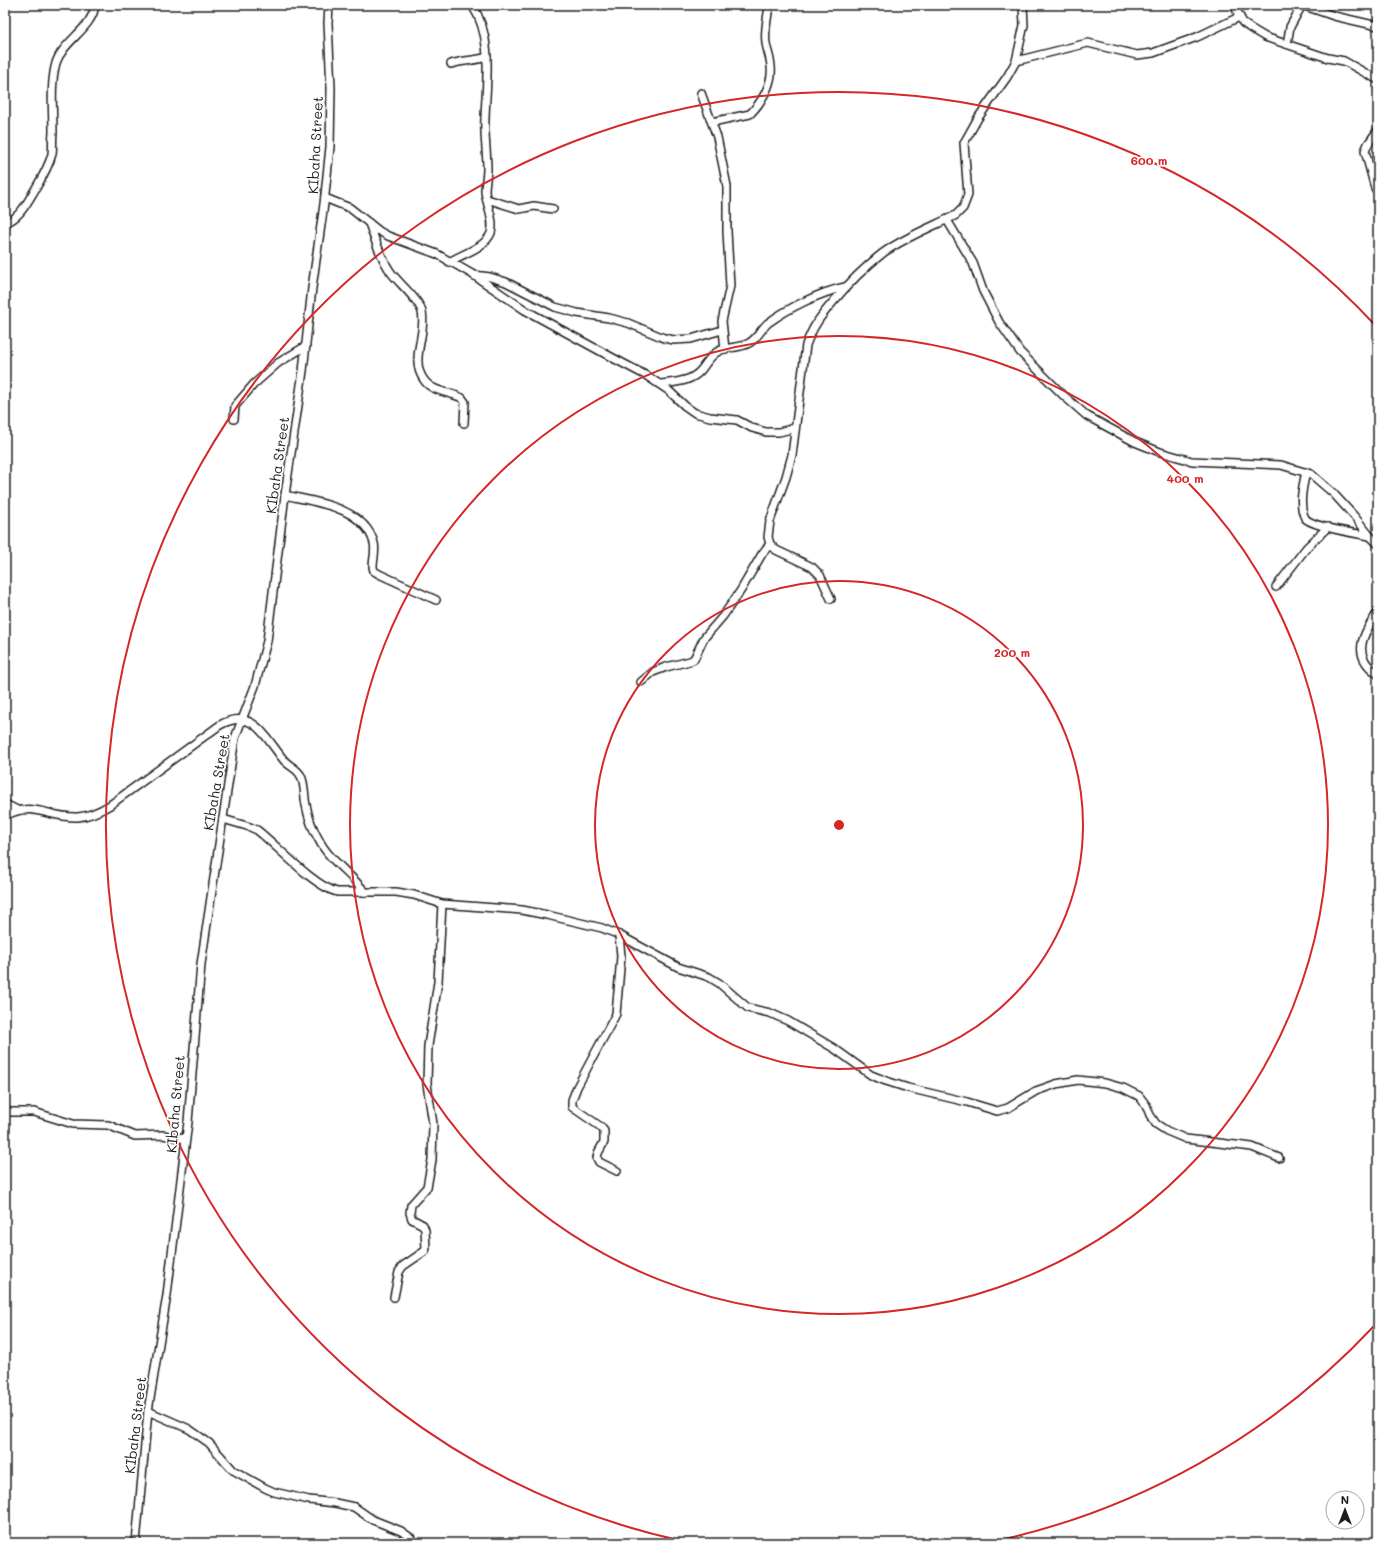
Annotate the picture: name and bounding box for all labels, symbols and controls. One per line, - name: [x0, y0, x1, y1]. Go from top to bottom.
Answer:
- street label: KIbaha Street: [303, 96, 327, 194]
- text: 600 m: [1131, 152, 1167, 168]
- street label: KIbaha Street: [261, 415, 293, 515]
- text: 400 m: [1167, 470, 1203, 486]
- text: 200 m: [994, 644, 1030, 660]
- street label: KIbaha Street: [198, 732, 234, 832]
- centre of rings: [832, 818, 846, 832]
- street label: KIbaha Street: [161, 1054, 189, 1154]
- street label: KIbaha Street: [120, 1375, 150, 1475]
- north arrow: [1325, 1490, 1365, 1530]
- text: N: [1341, 1492, 1349, 1507]

